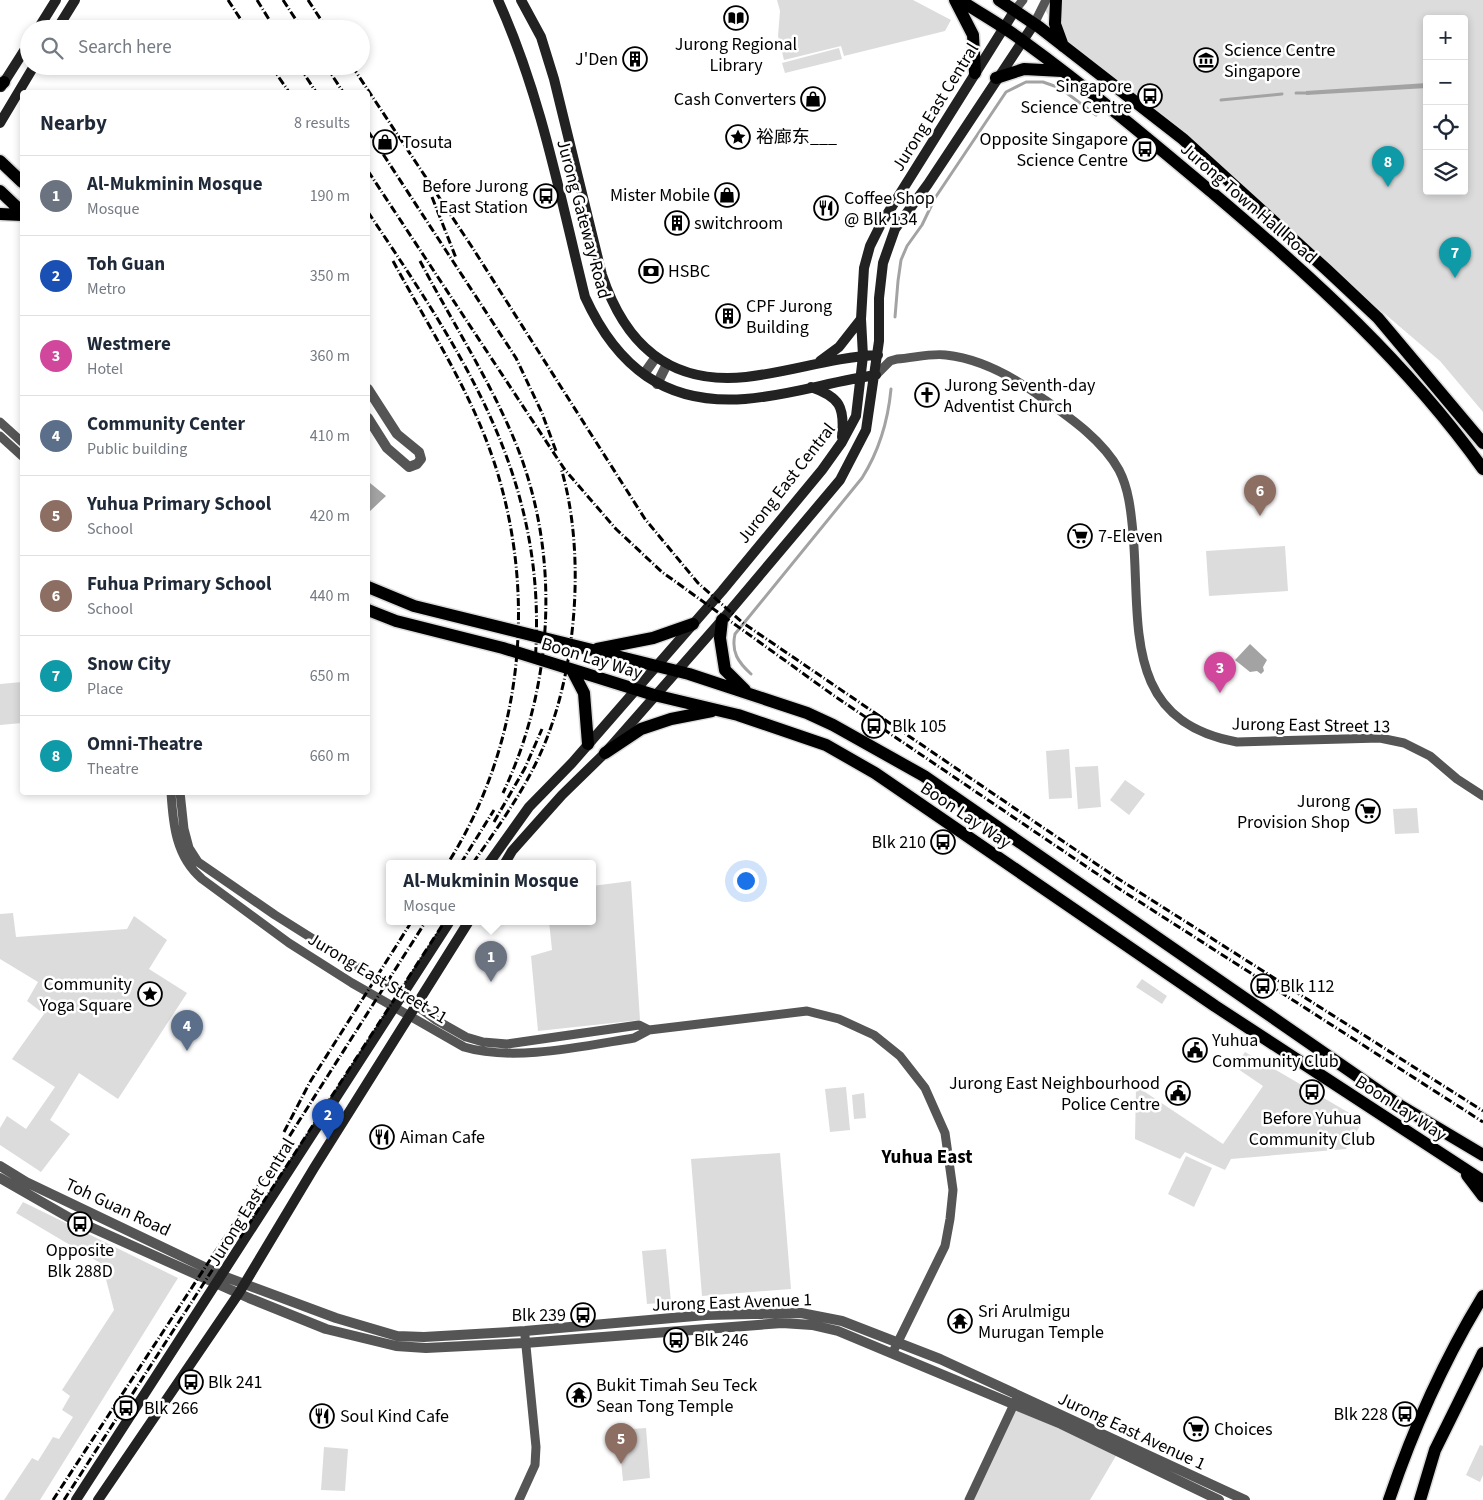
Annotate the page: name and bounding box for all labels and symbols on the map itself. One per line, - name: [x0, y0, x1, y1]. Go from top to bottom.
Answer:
- library icon: Jurong Regional Library: [723, 5, 749, 31]
- place label: Jurong Regional Library: [675, 32, 797, 78]
- street label: Jurong East Central: [886, 38, 985, 176]
- place label: Science Centre Singapore: [1224, 38, 1336, 84]
- building icon: J'Den: [622, 46, 648, 72]
- place label: J'Den: [575, 47, 618, 72]
- museum icon: Science Centre Singapore: [1193, 47, 1219, 73]
- place label: Singapore Science Centre: [1020, 74, 1132, 120]
- bus stop icon: Singapore Science Centre: [1137, 83, 1163, 109]
- shop icon: Cash Converters: [800, 86, 826, 112]
- place label: Cash Converters: [674, 87, 796, 112]
- place icon: 裕廊东___: [725, 124, 751, 150]
- place label: 裕廊东___: [756, 125, 837, 150]
- place label: Opposite Singapore Science Centre: [980, 127, 1128, 173]
- shop icon: Tosuta: [372, 129, 398, 155]
- place label: Tosuta: [402, 130, 452, 155]
- bus stop icon: Opposite Singapore Science Centre: [1132, 136, 1158, 162]
- street label: Jurong Gateway Road: [550, 137, 617, 302]
- street label: Jurong Town Hall Road: [1175, 137, 1322, 270]
- pin: 8: [1372, 146, 1404, 187]
- place label: Before Jurong East Station: [422, 174, 528, 220]
- shop icon: Mister Mobile: [714, 182, 740, 208]
- bus stop icon: Before Jurong East Station: [533, 183, 559, 209]
- place label: Mister Mobile: [610, 183, 710, 208]
- place label: Coffee Shop @ Blk 134: [844, 186, 935, 232]
- restaurant icon: Coffee Shop @ Blk 134: [813, 195, 839, 221]
- building icon: switchroom: [664, 210, 690, 236]
- place label: switchroom: [694, 211, 783, 236]
- pin: 7: [1439, 237, 1471, 278]
- bank icon: HSBC: [638, 258, 664, 284]
- place label: HSBC: [668, 259, 710, 284]
- place label: CPF Jurong Building: [746, 294, 832, 340]
- building icon: CPF Jurong Building: [715, 303, 741, 329]
- place label: Jurong Seventh-day Adventist Church: [944, 373, 1096, 419]
- church icon: Jurong Seventh-day Adventist Church: [914, 382, 940, 408]
- street label: Jurong East Central: [731, 418, 841, 549]
- pin: 6: [1244, 475, 1276, 516]
- supermarket icon: 7-Eleven: [1067, 523, 1093, 549]
- place label: 7-Eleven: [1098, 524, 1163, 549]
- street label: Boon Lay Way: [538, 631, 646, 686]
- pin: 3: [1204, 652, 1236, 693]
- street label: Jurong East Street 13: [1231, 712, 1391, 739]
- bus stop icon: Blk 105: [861, 713, 887, 739]
- place label: Blk 105: [892, 714, 947, 739]
- street label: Boon Lay Way: [915, 776, 1017, 855]
- place label: Jurong Provision Shop: [1237, 789, 1350, 835]
- supermarket icon: Jurong Provision Shop: [1355, 798, 1381, 824]
- bus stop icon: Blk 210: [930, 829, 956, 855]
- place label: Blk 210: [871, 830, 926, 855]
- your location: [733, 868, 759, 894]
- street label: Jurong East Street 21: [303, 927, 452, 1030]
- pin: 1: [475, 941, 507, 982]
- place label: Community Yoga Square: [39, 972, 133, 1018]
- bus stop icon: Blk 112: [1250, 973, 1276, 999]
- place label: Blk 112: [1280, 974, 1335, 999]
- place icon: Community Yoga Square: [137, 981, 163, 1007]
- pin: 4: [171, 1010, 203, 1051]
- place label: Yuhua Community Club: [1211, 1028, 1339, 1074]
- public building icon: Yuhua Community Club: [1182, 1037, 1208, 1063]
- street label: Boon Lay Way: [1350, 1069, 1452, 1148]
- place label: Jurong East Neighbourhood Police Centre: [949, 1071, 1160, 1117]
- bus stop icon: Before Yuhua Community Club: [1299, 1079, 1325, 1105]
- public building icon: Jurong East Neighbourhood Police Centre: [1165, 1080, 1191, 1106]
- pin: 2: [312, 1099, 344, 1140]
- place label: Before Yuhua Community Club: [1249, 1106, 1375, 1152]
- restaurant icon: Aiman Cafe: [369, 1124, 395, 1150]
- place label: Aiman Cafe: [400, 1125, 485, 1150]
- street label: Jurong East Central: [202, 1133, 301, 1271]
- district label: Yuhua East: [880, 1144, 973, 1171]
- street label: Toh Guan Road: [61, 1172, 175, 1243]
- bus stop icon: Opposite Blk 288D: [67, 1211, 93, 1237]
- place label: Opposite Blk 288D: [46, 1238, 114, 1284]
- street label: Jurong East Avenue 1: [652, 1287, 813, 1318]
- place label: Sri Arulmigu Murugan Temple: [978, 1299, 1104, 1345]
- bus stop icon: Blk 239: [570, 1302, 596, 1328]
- place label: Blk 239: [511, 1303, 566, 1328]
- temple icon: Sri Arulmigu Murugan Temple: [947, 1308, 973, 1334]
- bus stop icon: Blk 246: [663, 1327, 689, 1353]
- place label: Blk 246: [694, 1328, 749, 1353]
- bus stop icon: Blk 241: [178, 1369, 204, 1395]
- place label: Blk 241: [208, 1370, 263, 1395]
- place label: Bukit Timah Seu Teck Sean Tong Temple: [596, 1373, 757, 1419]
- temple icon: Bukit Timah Seu Teck Sean Tong Temple: [566, 1382, 592, 1408]
- street label: Jurong East Avenue 1: [1054, 1386, 1210, 1477]
- bus stop icon: Blk 266: [113, 1395, 139, 1421]
- place label: Blk 266: [144, 1396, 199, 1421]
- bus stop icon: Blk 228: [1392, 1401, 1418, 1427]
- place label: Blk 228: [1333, 1402, 1388, 1427]
- restaurant icon: Soul Kind Cafe: [309, 1403, 335, 1429]
- place label: Soul Kind Cafe: [340, 1404, 449, 1429]
- supermarket icon: Choices: [1183, 1416, 1209, 1442]
- place label: Choices: [1214, 1417, 1273, 1442]
- pin: 5: [605, 1423, 637, 1464]

